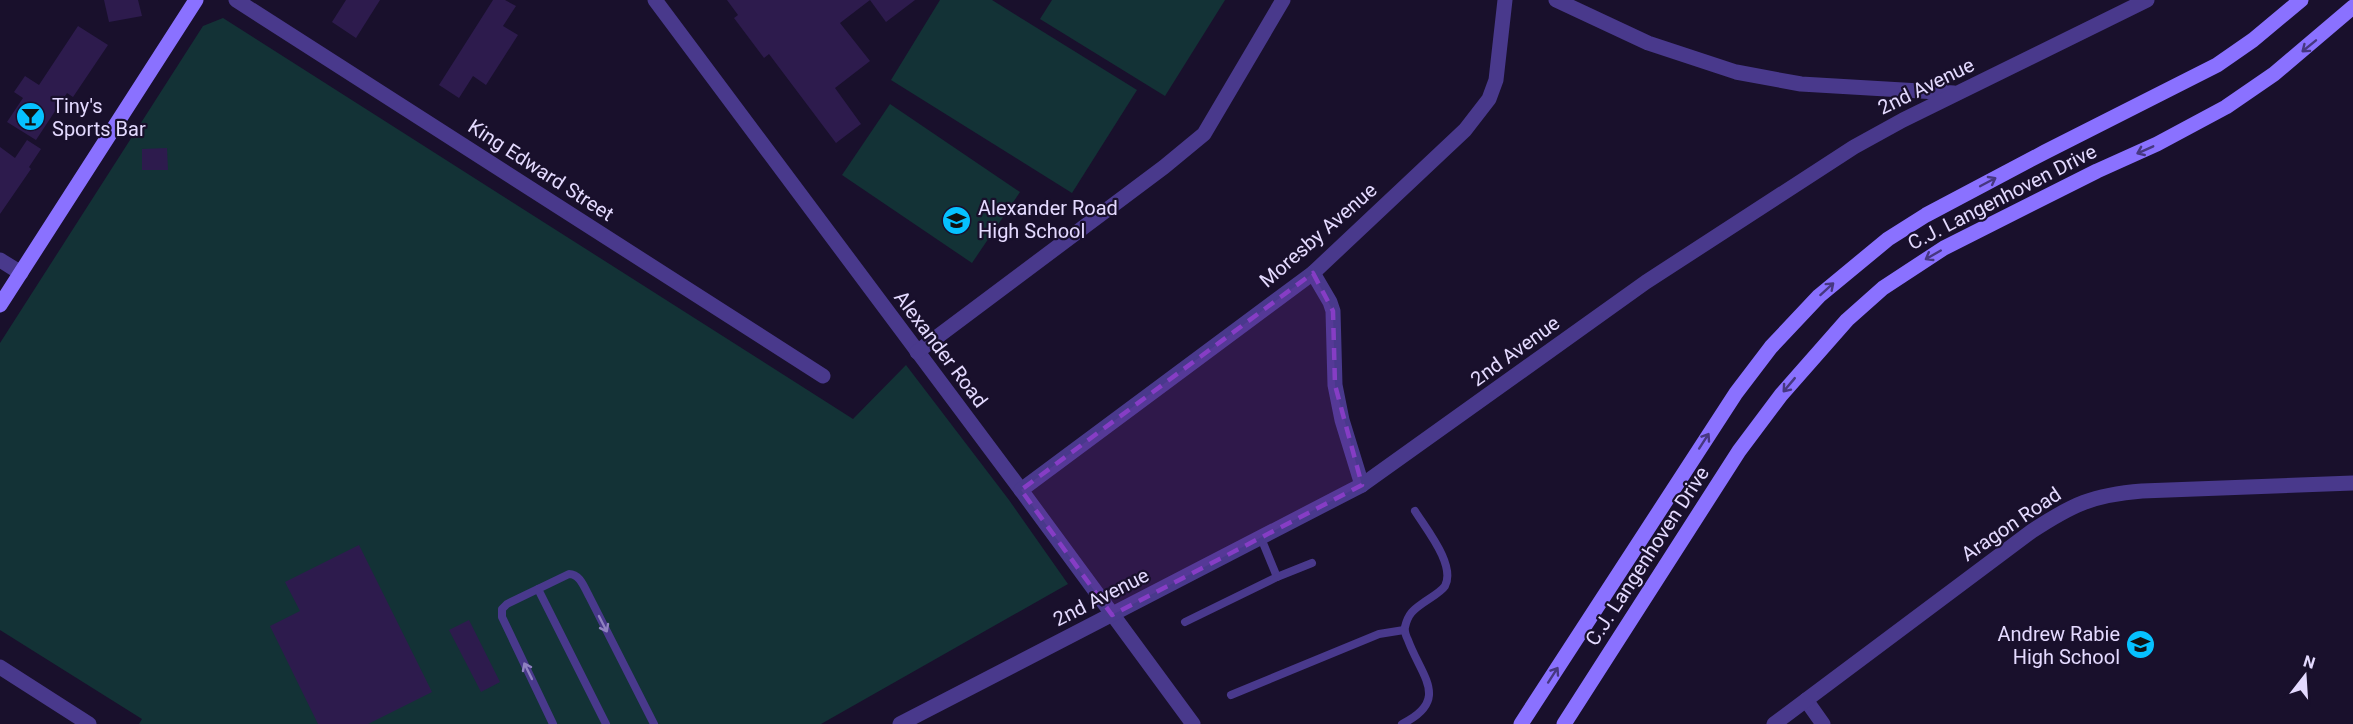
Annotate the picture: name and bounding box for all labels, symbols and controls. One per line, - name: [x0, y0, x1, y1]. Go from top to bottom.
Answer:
- one-way arrow: [2301, 39, 2317, 52]
- street label: 2nd Avenue: [1874, 52, 1978, 120]
- place label: Tiny's Sports Bar: [52, 94, 146, 141]
- bar icon: Tiny's Sports Bar: [15, 101, 47, 133]
- street label: King Edward Street: [464, 114, 618, 226]
- street label: C.J. Langenhoven Drive: [1904, 139, 2100, 255]
- one-way arrow: [2136, 144, 2154, 156]
- one-way arrow: [1979, 176, 1997, 187]
- street label: Moresby Avenue: [1255, 178, 1381, 292]
- place label: Alexander Road High School: [978, 196, 1118, 243]
- school or university icon: Alexander Road High School: [941, 204, 973, 236]
- one-way arrow: [1925, 249, 1942, 261]
- one-way arrow: [1818, 283, 1834, 297]
- street label: Alexander Road: [889, 286, 993, 412]
- street label: 2nd Avenue: [1466, 311, 1564, 391]
- one-way arrow: [1783, 377, 1796, 393]
- one-way arrow: [1698, 432, 1711, 449]
- street label: C.J. Langenhoven Drive: [1580, 462, 1714, 650]
- street label: Aragon Road: [1957, 482, 2065, 566]
- street label: 2nd Avenue: [1049, 563, 1153, 631]
- one-way arrow: [597, 615, 609, 632]
- place label: Andrew Rabie High School: [1998, 622, 2120, 669]
- school or university icon: Andrew Rabie High School: [2125, 629, 2157, 661]
- north arrow: [2275, 646, 2335, 706]
- text: N: [2301, 651, 2317, 673]
- one-way arrow: [521, 663, 533, 681]
- one-way arrow: [1547, 667, 1559, 684]

